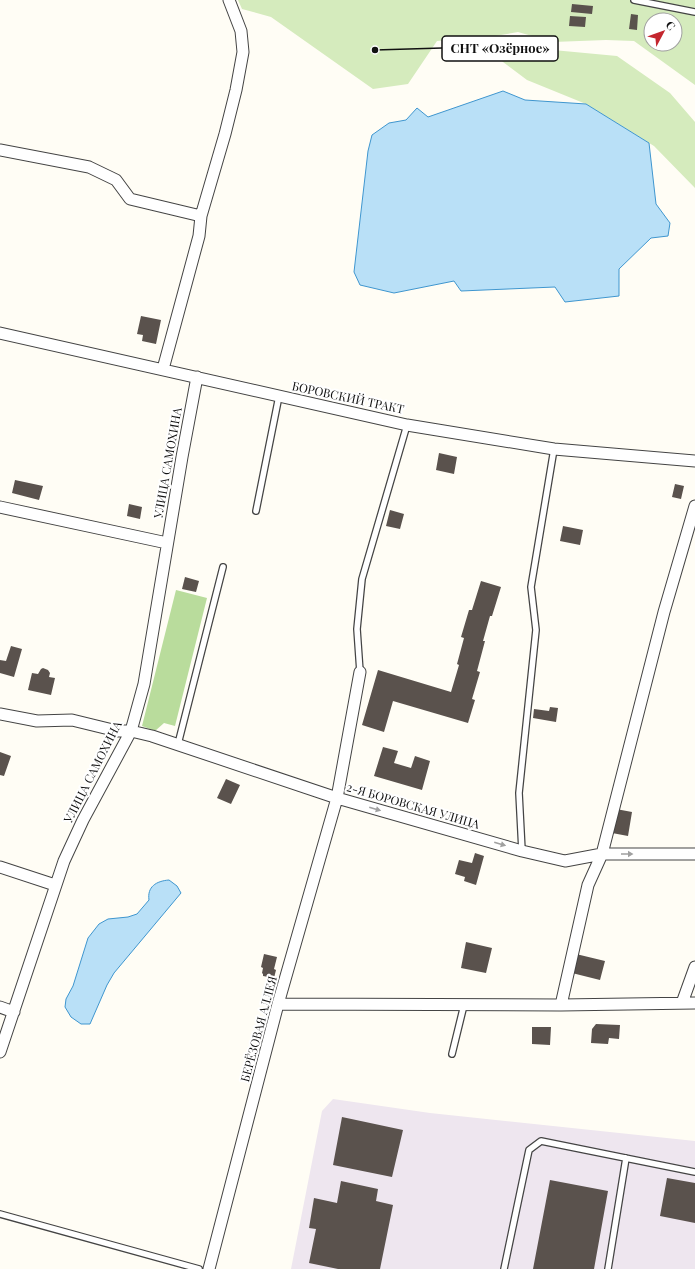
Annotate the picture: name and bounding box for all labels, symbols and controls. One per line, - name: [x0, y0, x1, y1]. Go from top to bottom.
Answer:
- north arrow: [643, 12, 683, 52]
- text: С: [663, 17, 679, 33]
- callout: СНТ «Озёрное»: [442, 36, 558, 61]
- text: СНТ «Озёрное»: [450, 39, 550, 56]
- street label: БОРОВСКИЙ ТРАКТ: [291, 377, 406, 417]
- street label: УЛИЦА САМОХИНА: [149, 406, 185, 521]
- street label: УЛИЦА САМОХИНА: [59, 717, 125, 826]
- street label: 2-Я БОРОВСКАЯ УЛИЦА: [345, 778, 482, 832]
- one-way arrow: [368, 806, 381, 812]
- one-way arrow: [494, 841, 506, 847]
- one-way arrow: [621, 851, 634, 857]
- street label: БЕРЁЗОВАЯ АЛЛЕЯ: [236, 974, 280, 1084]

